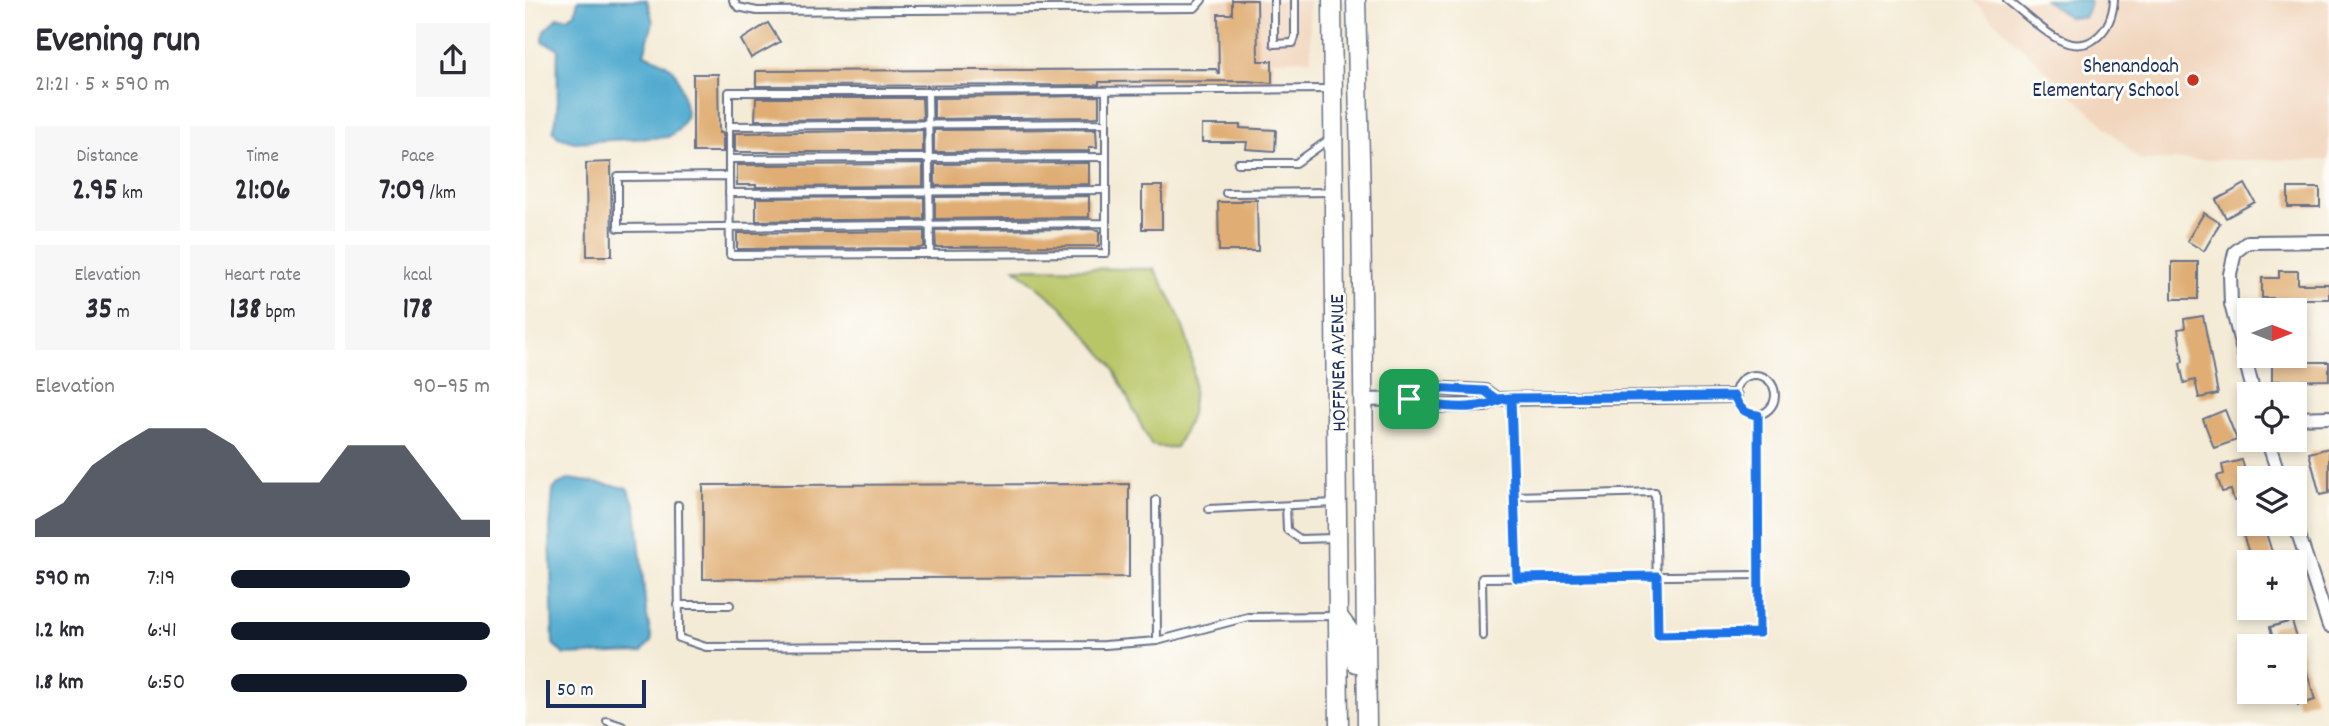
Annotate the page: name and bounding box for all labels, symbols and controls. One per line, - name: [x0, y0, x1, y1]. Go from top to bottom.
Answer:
- text: Evening run: [35, 15, 200, 70]
- button: share: [416, 23, 490, 97]
- place label: Shenandoah Elementary School: [2032, 53, 2179, 107]
- text: 21:21 · 5 × 590 m: [35, 69, 170, 102]
- marker: Shenandoah Elementary School: [2185, 72, 2201, 88]
- text: Distance: [77, 144, 138, 171]
- text: Time: [246, 144, 279, 171]
- text: Pace: [401, 144, 434, 171]
- text: 2.95: [72, 171, 118, 214]
- text: 21:06: [235, 171, 290, 214]
- text: 7:09: [379, 171, 425, 214]
- text: km: [118, 181, 143, 208]
- text: /km: [425, 181, 456, 208]
- text: Elevation: [74, 263, 141, 290]
- text: Heart rate: [224, 263, 301, 290]
- text: kcal: [403, 263, 432, 290]
- text: 35: [85, 290, 112, 333]
- text: 138: [229, 290, 261, 333]
- text: 178: [402, 290, 433, 333]
- street label: HOFFNER AVENUE: [1324, 293, 1356, 432]
- north arrow: [2237, 298, 2307, 368]
- map controls: [2237, 298, 2307, 704]
- text: m: [112, 300, 130, 327]
- text: bpm: [261, 300, 296, 327]
- pin: [1379, 369, 1439, 429]
- text: Elevation: [35, 371, 115, 404]
- text: 90–95 m: [413, 371, 490, 404]
- icon: arrive: [1390, 380, 1428, 418]
- button: locate: [2237, 382, 2307, 452]
- button: layers: [2237, 466, 2307, 536]
- button: +: [2237, 550, 2307, 620]
- text: 590 m: [35, 563, 90, 596]
- text: 7:19: [147, 563, 175, 596]
- text: 1.2 km: [35, 615, 84, 648]
- text: 6:41: [147, 615, 177, 648]
- button: −: [2237, 634, 2307, 704]
- text: 1.8 km: [35, 667, 84, 700]
- text: 6:50: [147, 667, 185, 700]
- scale bar: [546, 677, 646, 709]
- text: 50 m: [557, 678, 594, 705]

